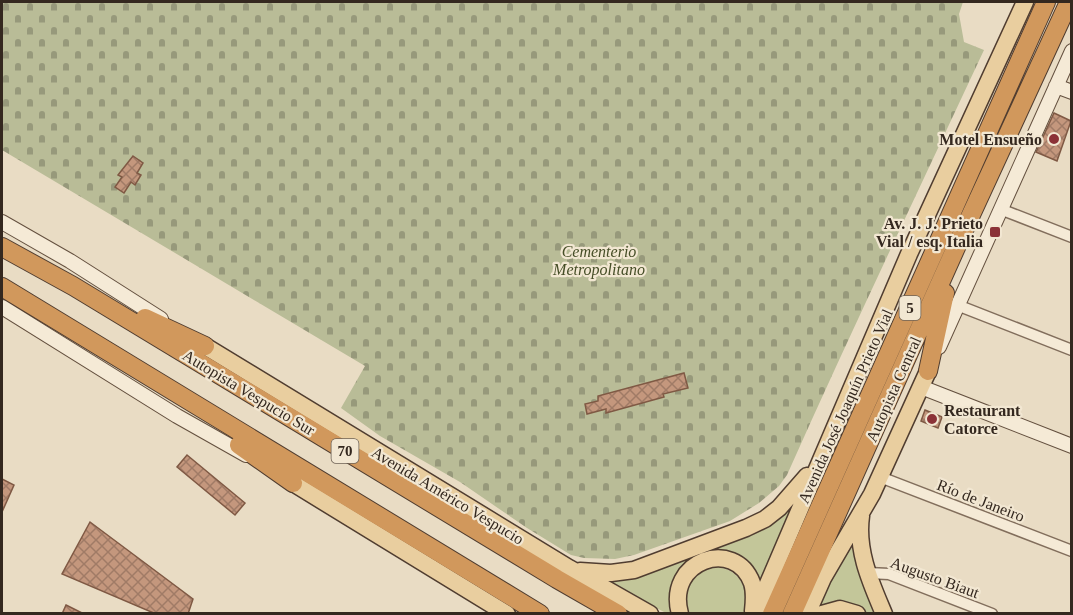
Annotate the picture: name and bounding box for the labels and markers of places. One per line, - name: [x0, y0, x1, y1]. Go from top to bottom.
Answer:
- place label: Motel Ensueño: [939, 131, 1042, 148]
- marker: Motel Ensueño: [1047, 132, 1061, 146]
- place label: Av. J. J. Prieto Vial / esq. Italia: [876, 215, 983, 251]
- marker: Av. J. J. Prieto Vial / esq. Italia: [988, 225, 1002, 239]
- place label: Restaurant Catorce: [944, 402, 1021, 437]
- marker: Restaurant Catorce: [925, 412, 939, 426]

